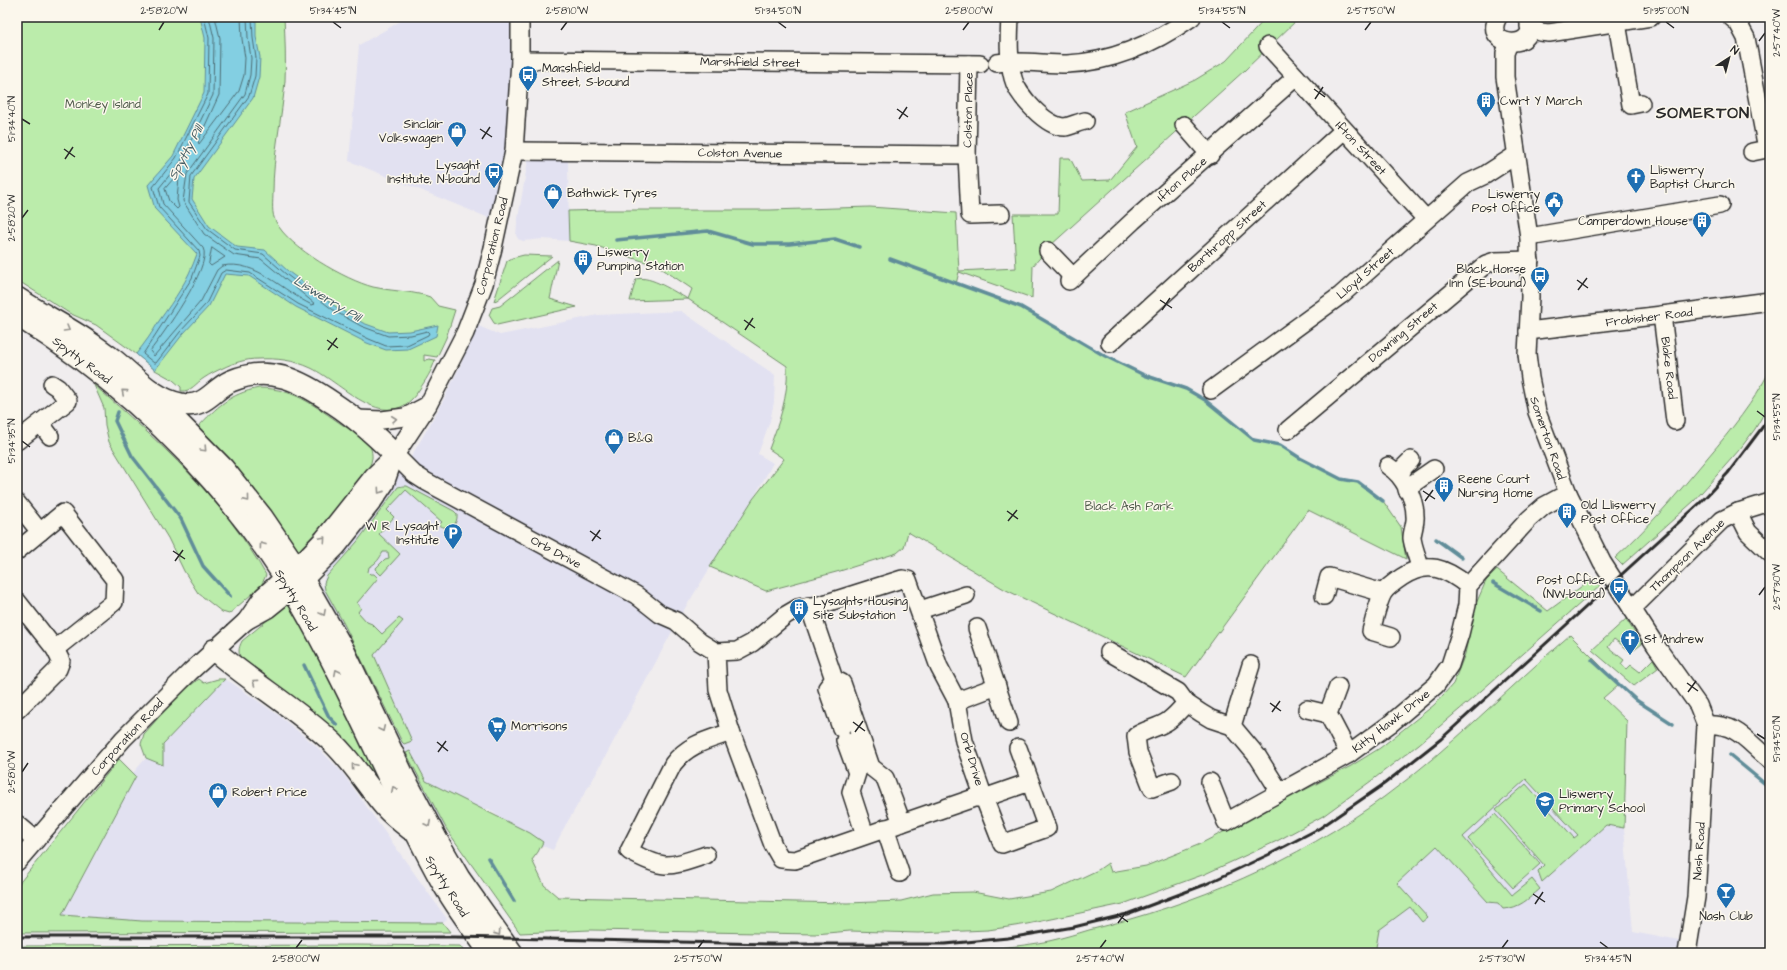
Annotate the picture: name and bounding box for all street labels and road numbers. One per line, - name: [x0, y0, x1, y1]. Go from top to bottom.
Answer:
- street label: Marshfield Street: [700, 53, 800, 72]
- street label: Colston Place: [959, 72, 978, 148]
- street label: Ifton Street: [1331, 118, 1390, 179]
- street label: Colston Avenue: [698, 144, 783, 163]
- street label: Ifton Place: [1154, 153, 1211, 206]
- street label: Corporation Road: [472, 196, 513, 297]
- street label: Barthropp Street: [1184, 196, 1271, 276]
- street label: Lloyd Street: [1333, 243, 1399, 304]
- street label: Downing Street: [1365, 298, 1443, 367]
- street label: Frobisher Road: [1605, 304, 1694, 331]
- street label: Spytty Road: [48, 333, 115, 389]
- street label: Blake Road: [1656, 336, 1681, 400]
- street label: Somerton Road: [1525, 394, 1570, 482]
- street label: Thompson Avenue: [1646, 515, 1729, 596]
- street label: Orb Drive: [527, 532, 585, 573]
- street label: Spytty Road: [269, 566, 321, 635]
- street label: Kitty Hawk Drive: [1349, 685, 1435, 758]
- street label: Corporation Road: [87, 695, 168, 780]
- street label: Orb Drive: [955, 730, 988, 788]
- street label: Nash Road: [1689, 822, 1710, 881]
- street label: Spytty Road: [420, 852, 472, 921]

